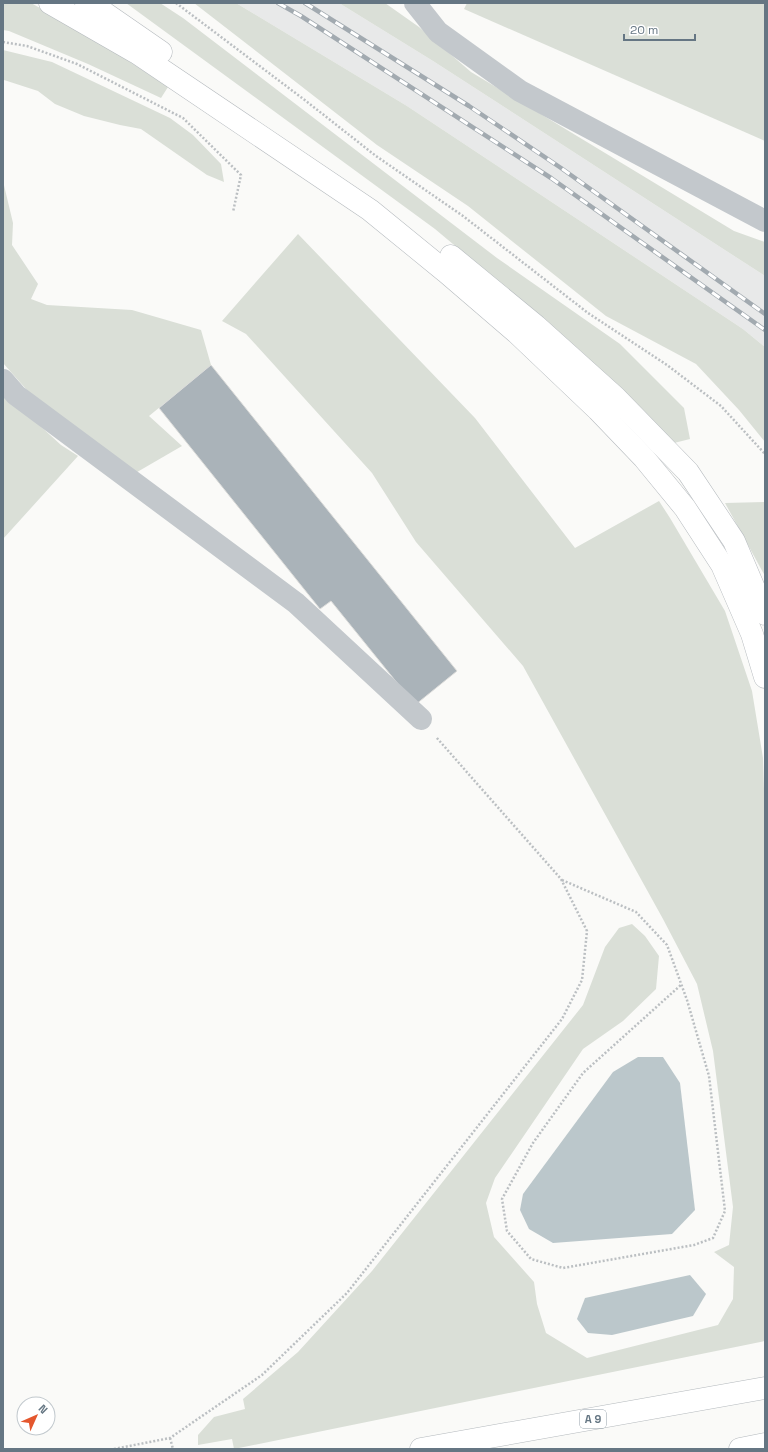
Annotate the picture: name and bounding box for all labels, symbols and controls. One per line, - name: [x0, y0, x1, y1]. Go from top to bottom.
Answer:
- scale bar: [624, 16, 695, 42]
- text: 20 m: [630, 22, 658, 38]
- north arrow: [16, 1396, 56, 1436]
- text: N: [36, 1401, 51, 1416]
- road number: A 9: [580, 1410, 606, 1428]

